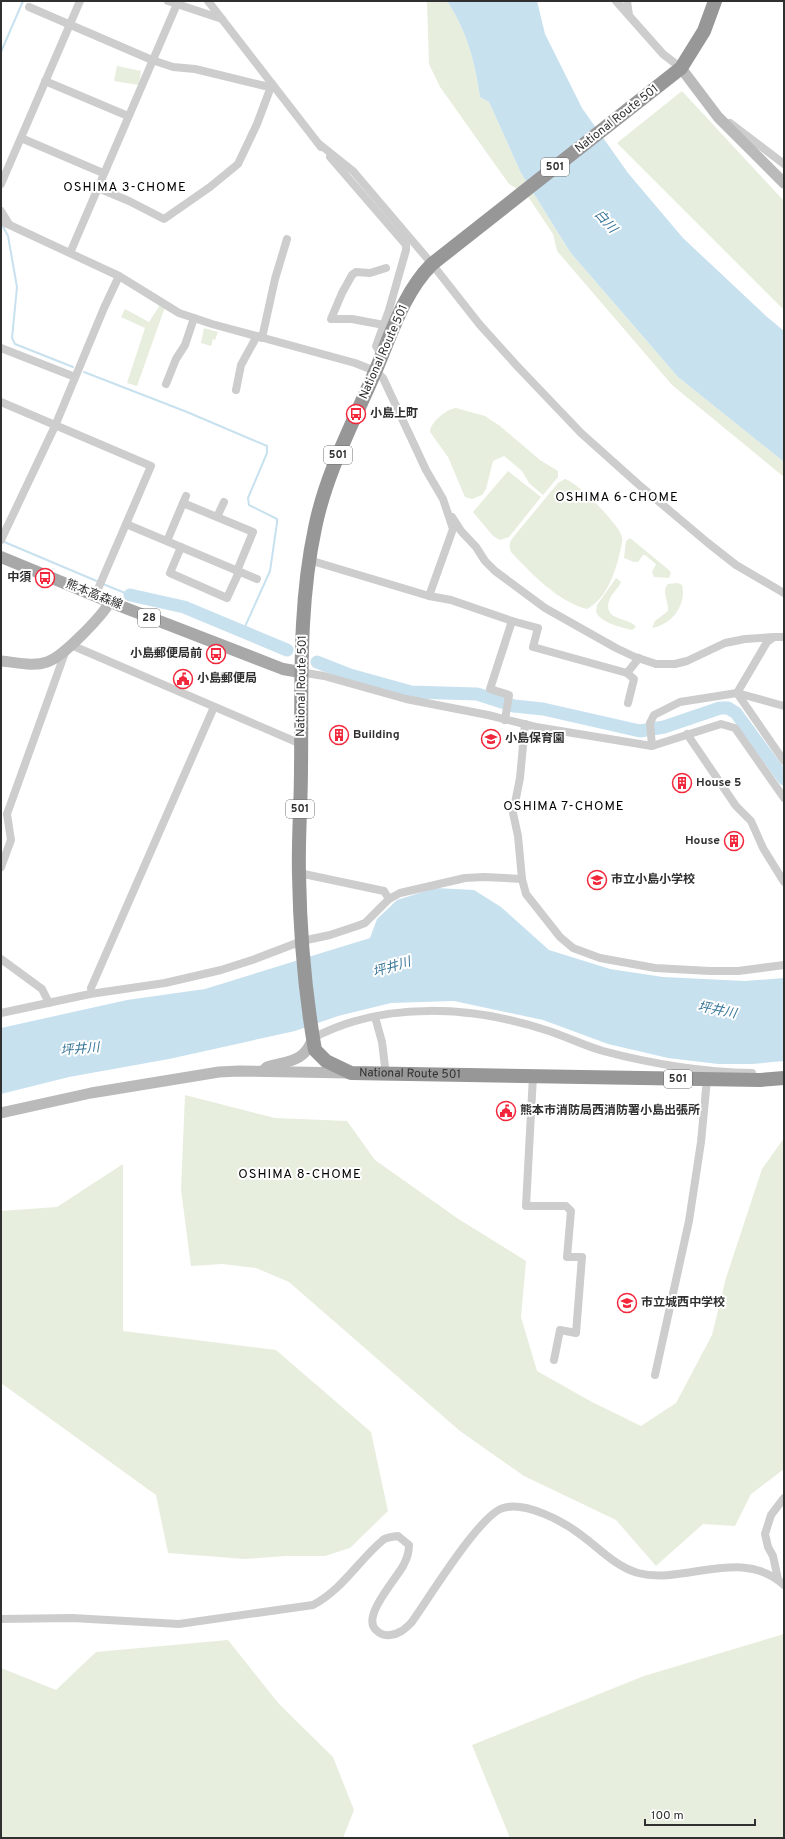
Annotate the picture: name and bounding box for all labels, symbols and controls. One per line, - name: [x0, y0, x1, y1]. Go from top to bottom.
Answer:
- street label: National Route 501: [572, 81, 662, 157]
- road number: 501: [541, 158, 569, 176]
- district label: OSHIMA 3-CHOME: [63, 180, 187, 196]
- water label: 白川: [590, 207, 621, 238]
- street label: National Route 501: [356, 302, 412, 402]
- bus stop icon: 小島上町: [345, 403, 367, 425]
- place label: 小島上町: [370, 406, 418, 422]
- road number: 501: [324, 446, 352, 464]
- district label: OSHIMA 6-CHOME: [555, 490, 679, 506]
- bus stop icon: 中須: [34, 567, 56, 589]
- place label: 中須: [7, 570, 32, 586]
- street label: 熊本高森線: [63, 576, 125, 614]
- road number: 28: [138, 609, 160, 627]
- street label: National Route 501: [293, 635, 311, 737]
- bus stop icon: 小島郵便局前: [205, 643, 227, 665]
- place label: 小島郵便局前: [130, 646, 202, 662]
- public building icon: 小島郵便局: [172, 668, 194, 690]
- place label: 小島郵便局: [197, 671, 257, 687]
- building icon: Building: [328, 724, 350, 746]
- place label: Building: [353, 727, 400, 743]
- school or university icon: 小島保育園: [480, 728, 502, 750]
- place label: 小島保育園: [505, 731, 565, 747]
- building icon: House 5: [671, 772, 693, 794]
- place label: House 5: [696, 775, 741, 791]
- district label: OSHIMA 7-CHOME: [503, 799, 625, 815]
- road number: 501: [286, 800, 314, 818]
- building icon: House: [723, 830, 745, 852]
- place label: House: [685, 833, 720, 849]
- school or university icon: 市立小島小学校: [586, 869, 608, 891]
- place label: 市立小島小学校: [611, 872, 695, 888]
- water label: 坪井川: [371, 954, 415, 981]
- water label: 坪井川: [696, 999, 740, 1023]
- water label: 坪井川: [60, 1040, 102, 1060]
- street label: National Route 501: [359, 1065, 461, 1083]
- road number: 501: [664, 1070, 692, 1088]
- public building icon: 熊本市消防局西消防署小島出張所: [495, 1100, 517, 1122]
- place label: 熊本市消防局西消防署小島出張所: [520, 1103, 700, 1119]
- district label: OSHIMA 8-CHOME: [238, 1167, 362, 1183]
- school or university icon: 市立城西中学校: [616, 1292, 638, 1314]
- place label: 市立城西中学校: [641, 1295, 725, 1311]
- scale bar: [645, 1801, 755, 1827]
- text: 100 m: [651, 1808, 684, 1824]

